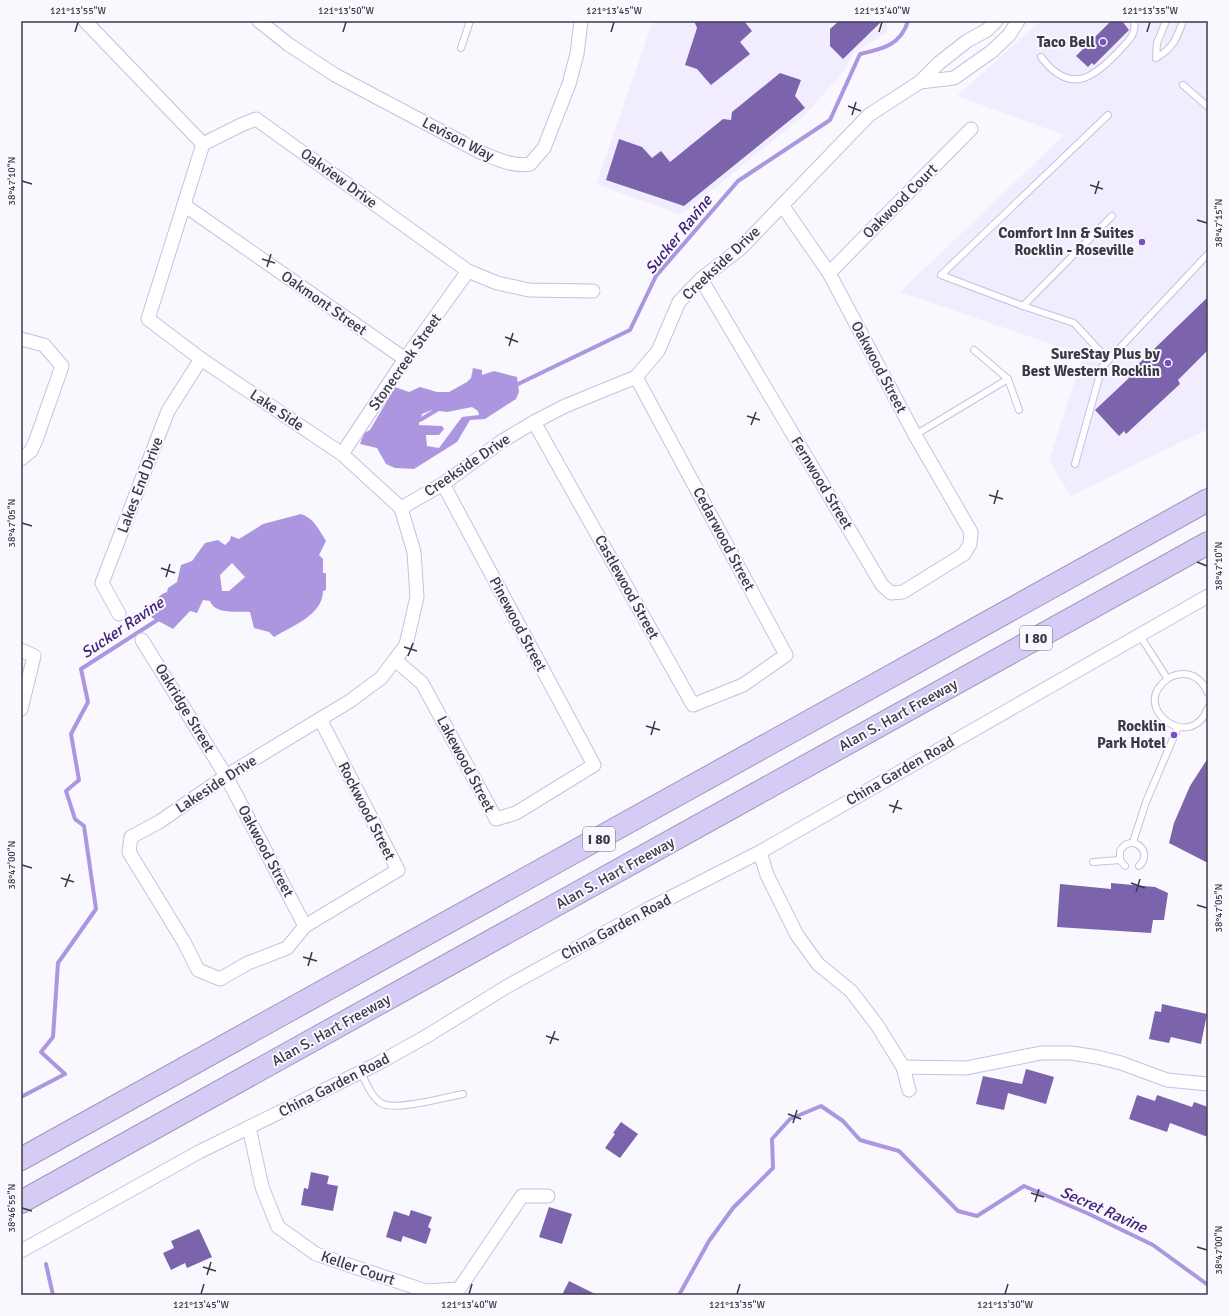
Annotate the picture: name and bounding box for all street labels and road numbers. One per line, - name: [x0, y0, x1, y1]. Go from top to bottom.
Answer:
- street label: Levison Way: [419, 113, 497, 165]
- street label: Oakview Drive: [297, 144, 381, 212]
- street label: Oakwood Court: [859, 160, 941, 242]
- street label: Creekside Drive: [678, 222, 764, 304]
- street label: Oakmont Street: [278, 267, 370, 339]
- street label: Stonecreek Street: [365, 310, 445, 414]
- street label: Oakwood Street: [847, 318, 911, 416]
- street label: Lake Side: [247, 385, 307, 435]
- street label: Creekside Drive: [421, 430, 513, 500]
- street label: Fernwood Street: [787, 433, 857, 533]
- street label: Lakes End Drive: [113, 434, 167, 536]
- street label: Cedarwood Street: [689, 484, 759, 594]
- street label: Castlewood Street: [591, 532, 663, 642]
- street label: Pinewood Street: [485, 574, 551, 674]
- road number: I 80: [1020, 626, 1052, 650]
- street label: Oakridge Street: [151, 660, 219, 756]
- street label: Alan S. Hart Freeway: [836, 675, 960, 755]
- street label: Lakewood Street: [433, 713, 499, 815]
- street label: China Garden Road: [843, 733, 957, 809]
- street label: Lakeside Drive: [172, 751, 260, 817]
- street label: Rockwood Street: [335, 759, 399, 863]
- street label: Oakwood Street: [234, 802, 298, 900]
- road number: I 80: [583, 827, 615, 851]
- street label: Alan S. Hart Freeway: [553, 833, 677, 913]
- street label: China Garden Road: [558, 890, 674, 964]
- street label: Alan S. Hart Freeway: [269, 990, 393, 1070]
- street label: China Garden Road: [276, 1049, 393, 1121]
- street label: Keller Court: [319, 1247, 397, 1289]

